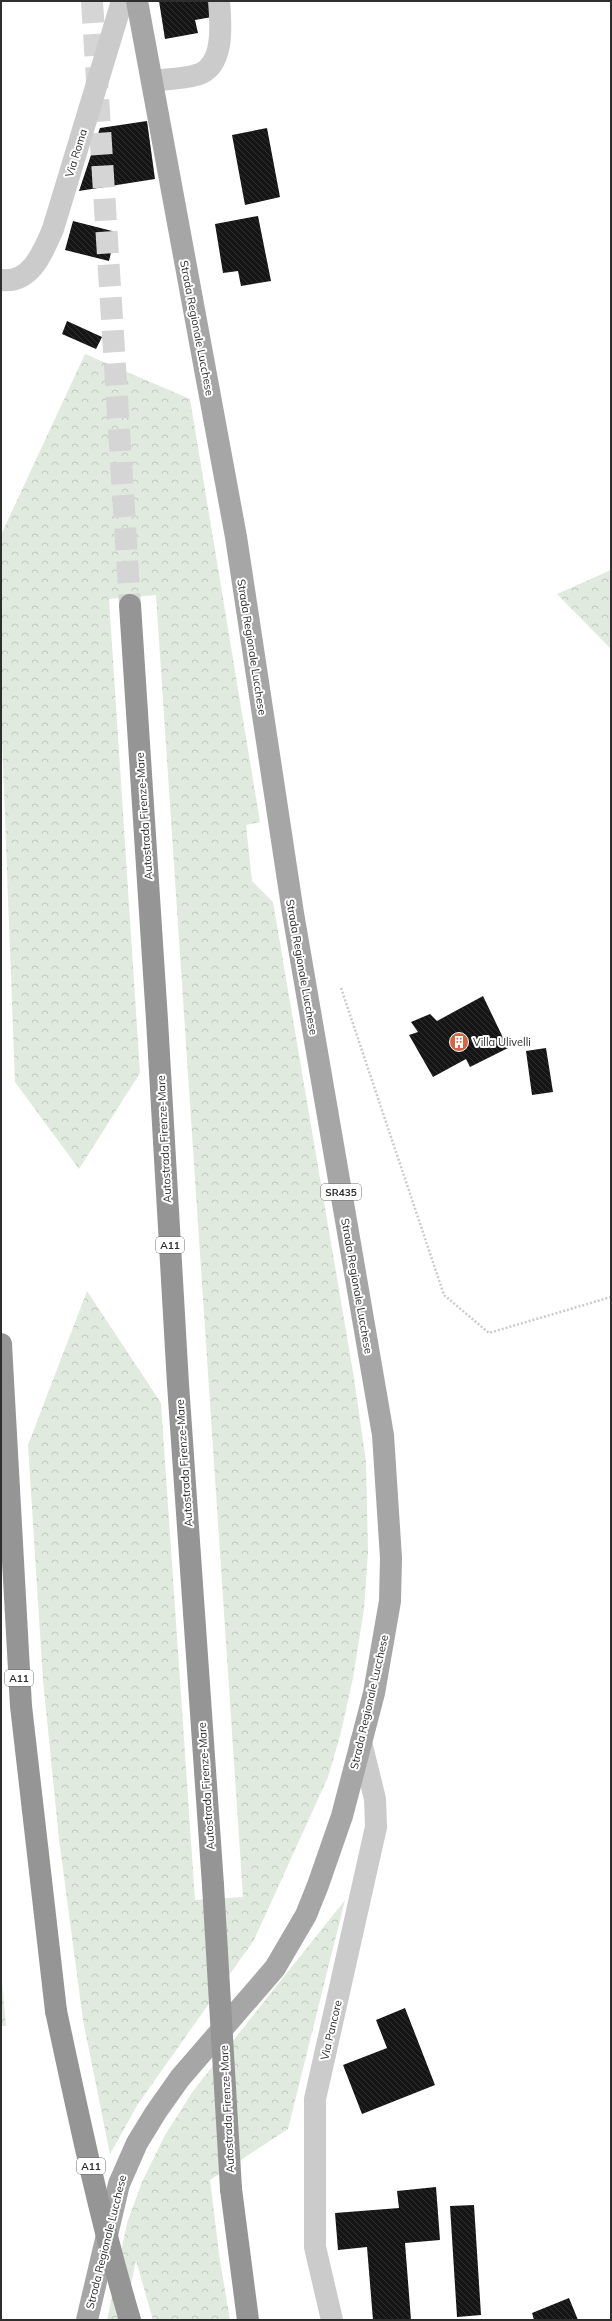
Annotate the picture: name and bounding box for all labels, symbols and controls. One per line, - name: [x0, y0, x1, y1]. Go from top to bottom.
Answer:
- street label: Via Roma: [62, 127, 90, 179]
- street label: Strada Regionale Lucchese: [177, 259, 217, 397]
- street label: Strada Regionale Lucchese: [234, 578, 270, 716]
- street label: Autostrada Firenze-Mare: [133, 752, 155, 880]
- street label: Strada Regionale Lucchese: [283, 898, 321, 1036]
- building icon: Villa Ulivelli: [448, 1031, 470, 1053]
- place label: Villa Ulivelli: [473, 1035, 531, 1049]
- street label: Autostrada Firenze-Mare: [154, 1075, 174, 1203]
- road number: SR435: [321, 1184, 361, 1200]
- street label: Strada Regionale Lucchese: [338, 1217, 376, 1355]
- road number: A11: [156, 1237, 184, 1253]
- street label: Autostrada Firenze-Mare: [173, 1399, 195, 1527]
- street label: Strada Regionale Lucchese: [347, 1633, 391, 1771]
- road number: A11: [5, 1670, 33, 1686]
- street label: Autostrada Firenze-Mare: [195, 1722, 217, 1850]
- street label: Via Pancore: [317, 1999, 345, 2061]
- street label: Autostrada Firenze-Mare: [217, 2045, 237, 2173]
- road number: A11: [77, 2158, 105, 2174]
- street label: Strada Regionale Lucchese: [83, 2173, 129, 2310]

